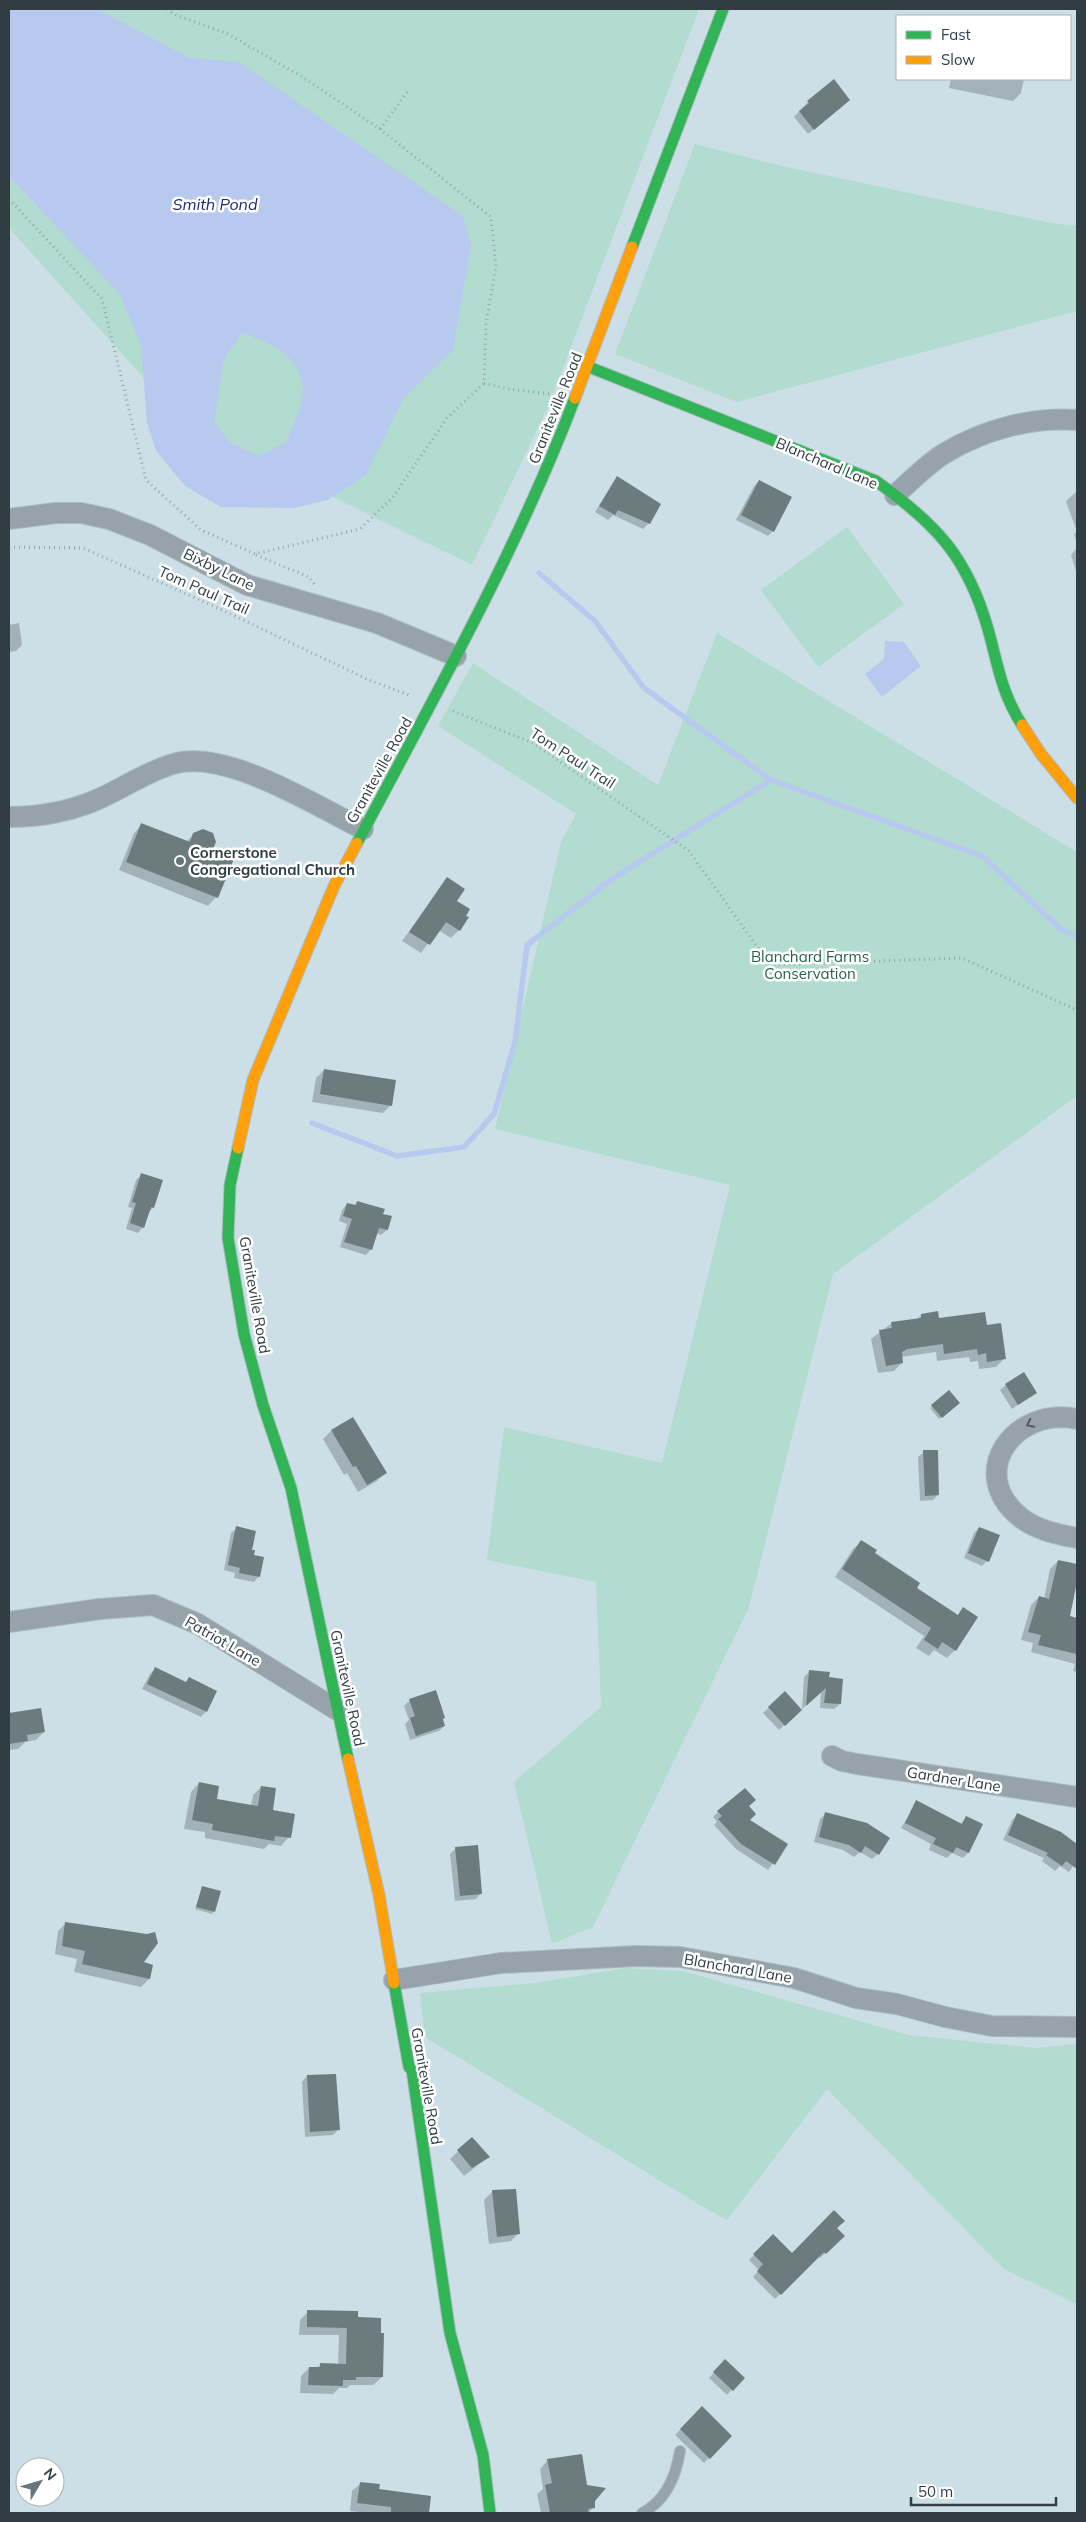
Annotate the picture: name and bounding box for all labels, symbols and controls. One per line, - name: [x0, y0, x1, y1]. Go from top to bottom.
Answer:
- legend: [896, 15, 1071, 80]
- text: Fast: [941, 25, 971, 44]
- text: Slow: [941, 50, 975, 69]
- water label: Smith Pond: [172, 194, 258, 214]
- street label: Graniteville Road: [524, 350, 586, 466]
- street label: Blanchard Lane: [773, 433, 881, 493]
- street label: Bixby Lane: [180, 544, 258, 594]
- street label: Tom Paul Trail: [156, 561, 252, 619]
- street label: Graniteville Road: [342, 714, 416, 826]
- street label: Tom Paul Trail: [527, 723, 619, 793]
- place label: Cornerstone Congregational Church: [190, 843, 355, 879]
- marker: Cornerstone Congregational Church: [174, 855, 186, 867]
- park label: Blanchard Farms Conservation: [751, 947, 869, 983]
- street label: Graniteville Road: [235, 1235, 275, 1355]
- one-way arrow: [1026, 1418, 1035, 1429]
- street label: Patriot Lane: [182, 1612, 264, 1670]
- street label: Graniteville Road: [326, 1628, 370, 1748]
- street label: Gardner Lane: [906, 1762, 1002, 1796]
- street label: Blanchard Lane: [683, 1949, 793, 1987]
- street label: Graniteville Road: [407, 2026, 447, 2146]
- north arrow: [15, 2457, 65, 2507]
- text: N: [40, 2464, 61, 2484]
- scale bar: [911, 2474, 1056, 2506]
- text: 50 m: [918, 2482, 953, 2501]

